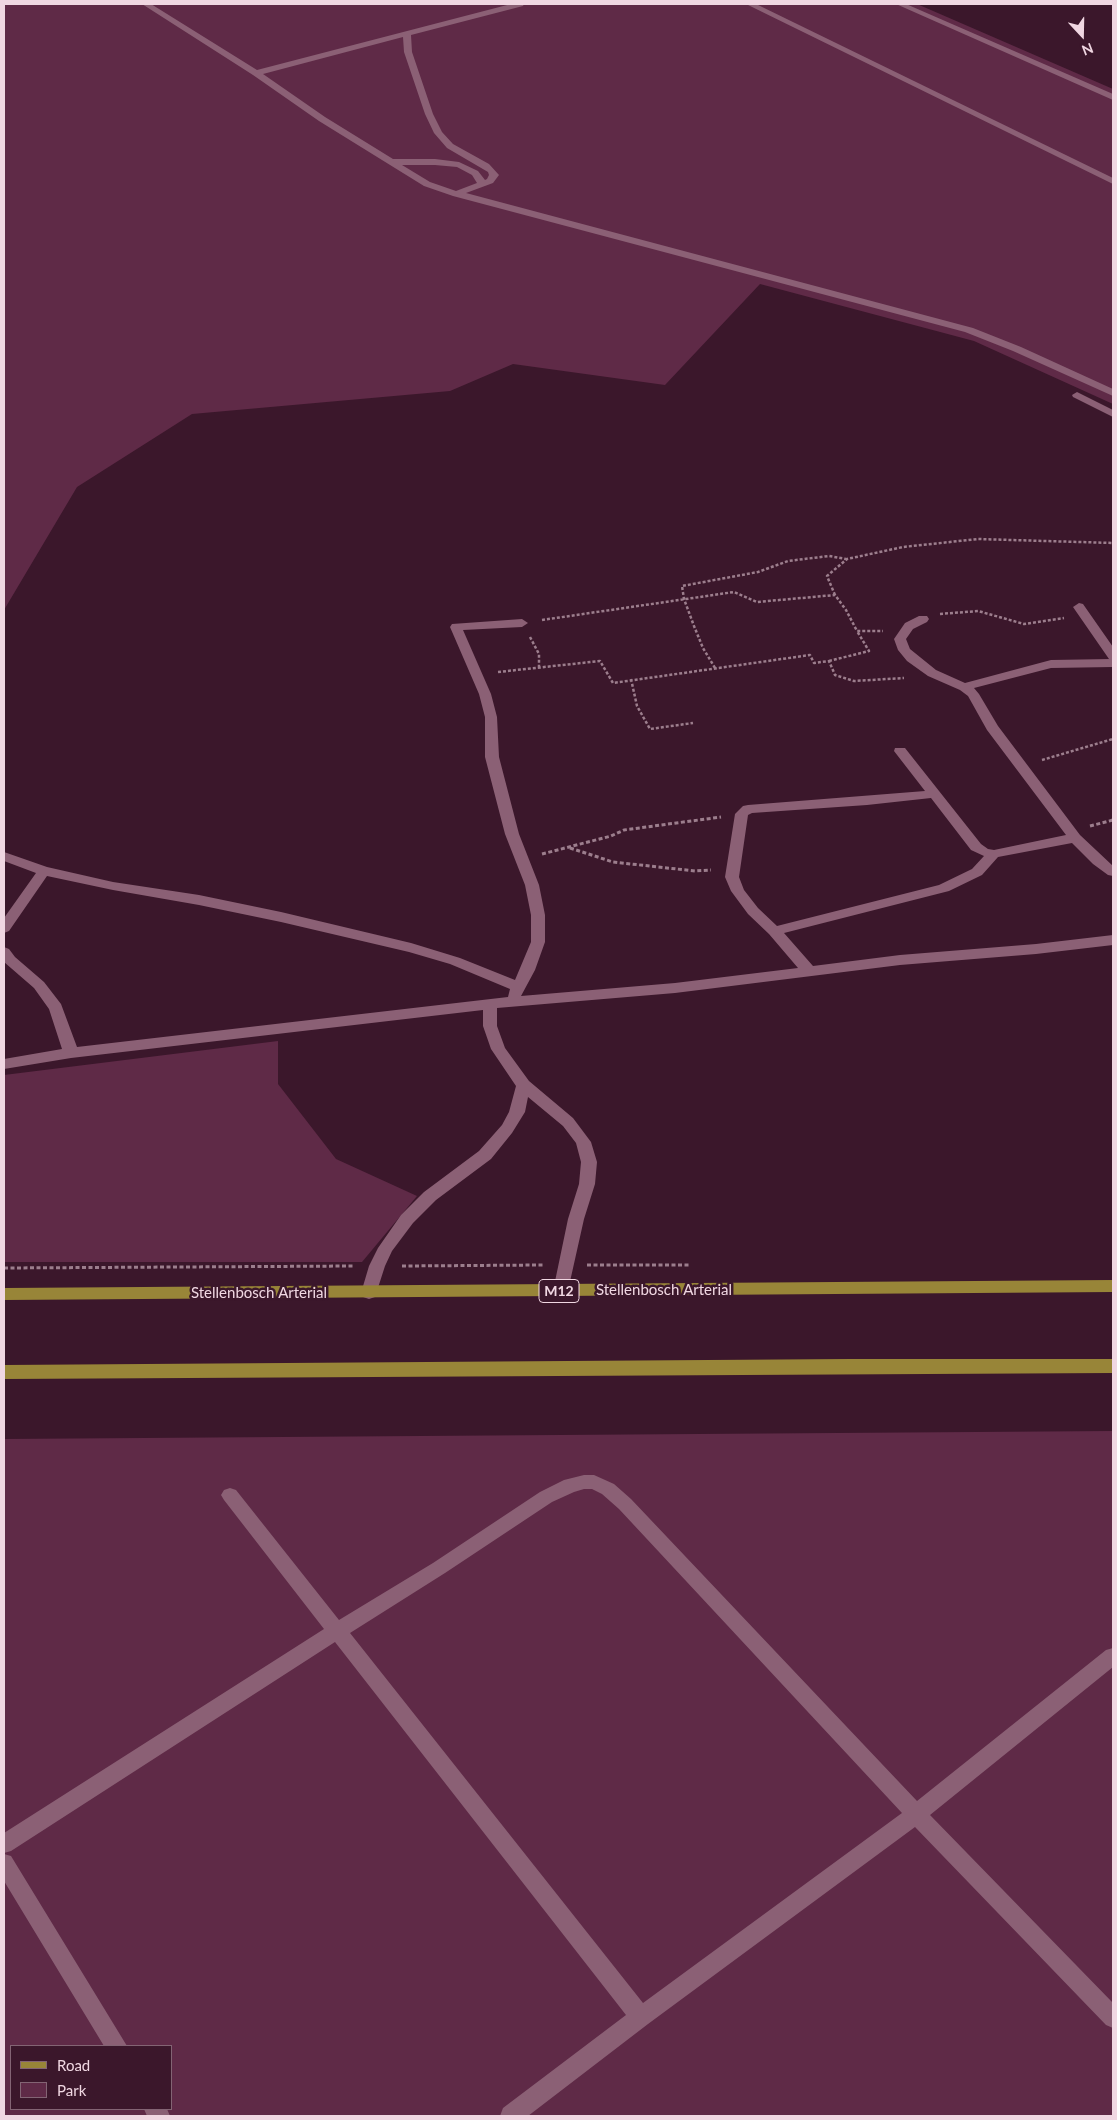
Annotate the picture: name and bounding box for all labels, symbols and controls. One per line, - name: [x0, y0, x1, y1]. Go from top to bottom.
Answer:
- north arrow: [1057, 10, 1107, 60]
- text: N: [1079, 40, 1096, 59]
- road number: M12: [539, 1280, 579, 1302]
- street label: Stellenbosch Arterial: [596, 1281, 732, 1299]
- street label: Stellenbosch Arterial: [191, 1284, 327, 1302]
- legend: [10, 2045, 172, 2110]
- text: Road: [57, 2056, 90, 2074]
- text: Park: [57, 2081, 86, 2099]

